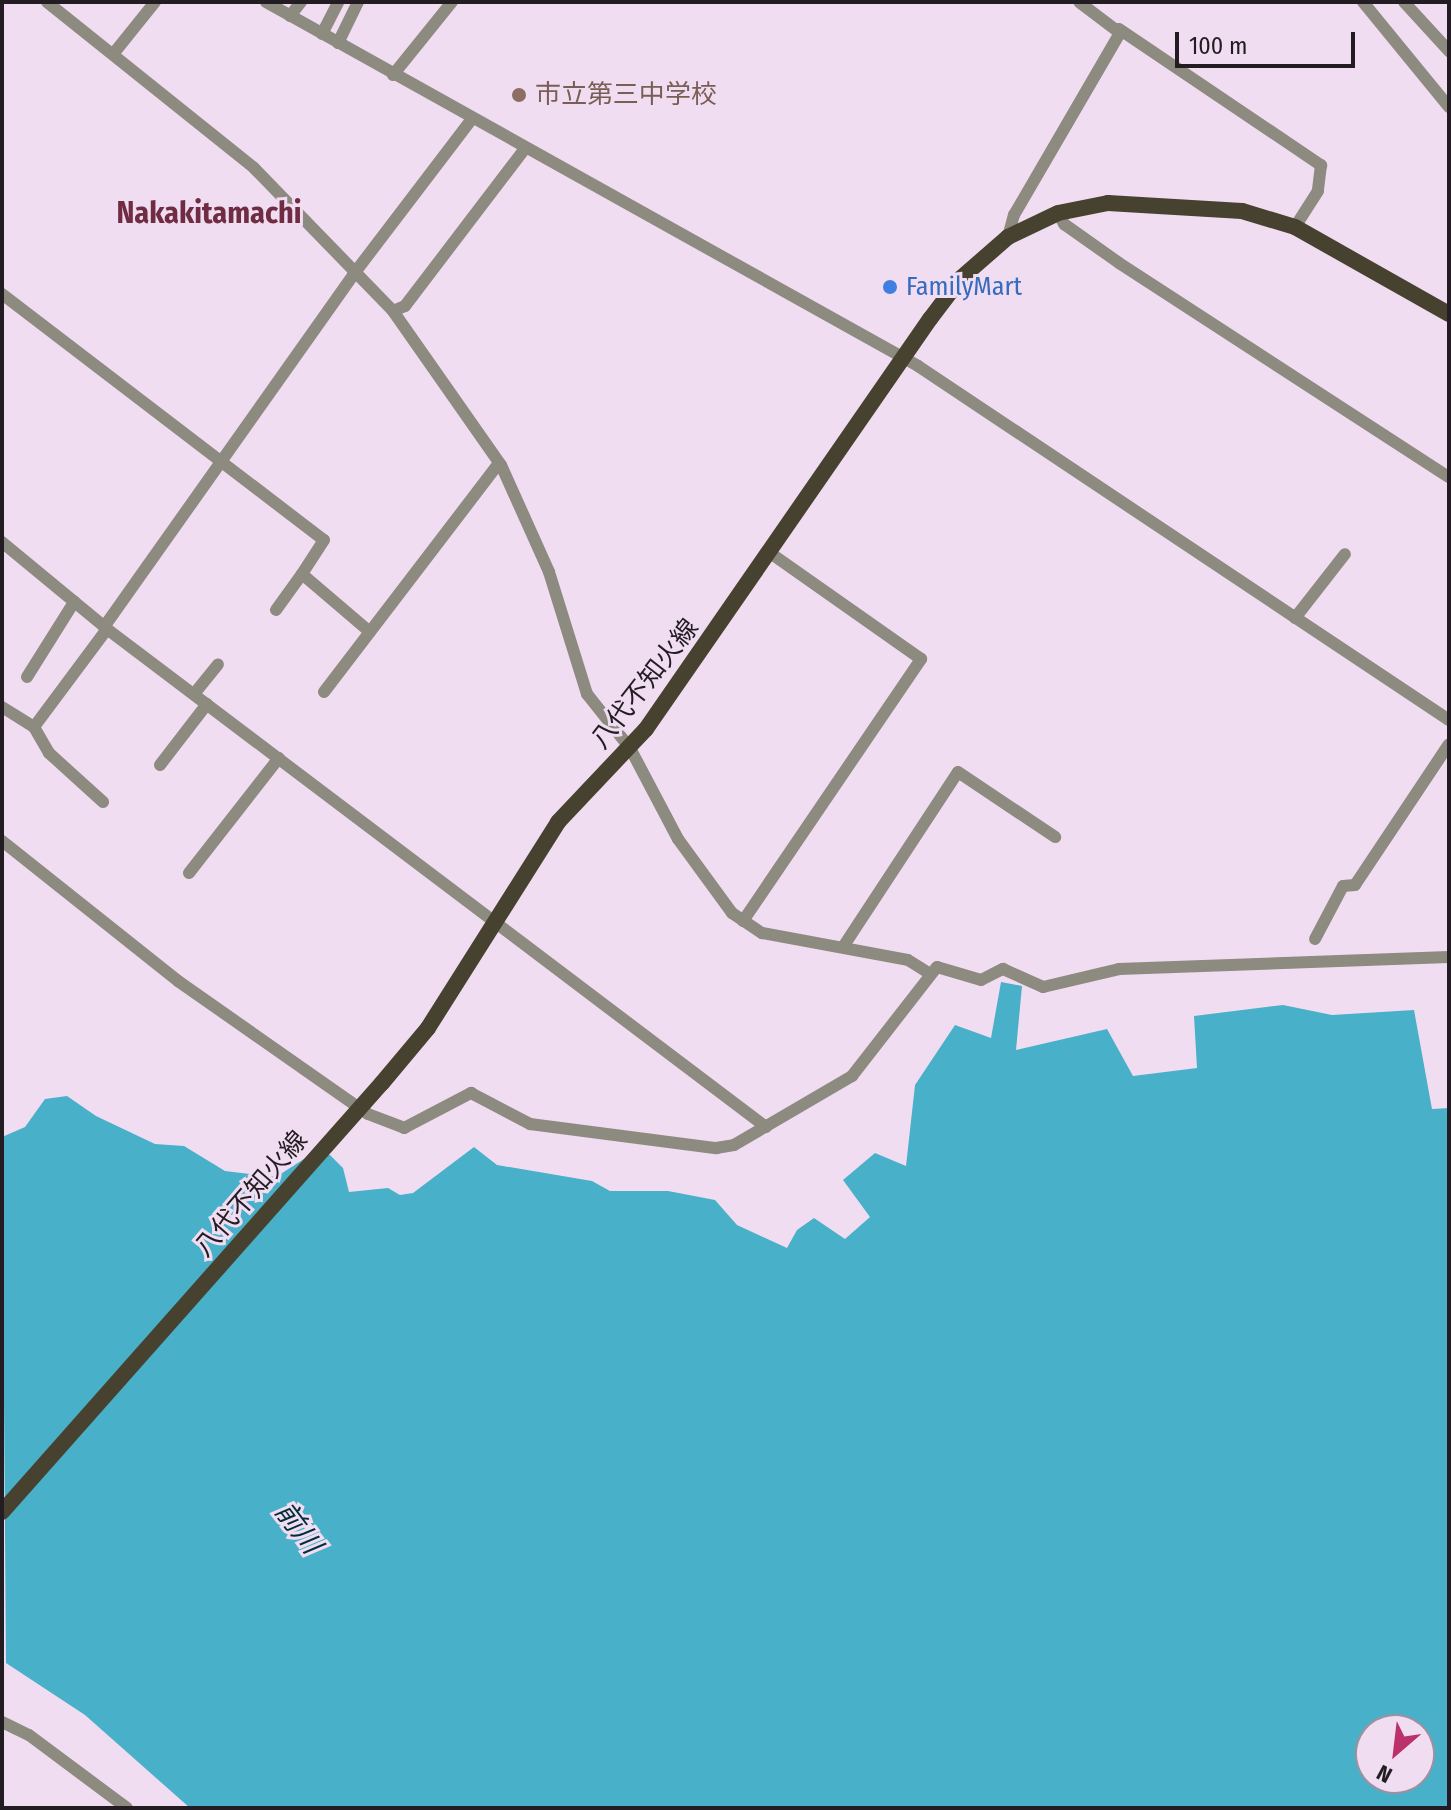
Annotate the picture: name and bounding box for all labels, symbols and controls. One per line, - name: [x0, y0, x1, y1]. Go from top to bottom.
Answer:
- scale bar: [1179, 16, 1359, 66]
- text: 100 m: [1189, 32, 1247, 60]
- place label: 市立第三中学校: [535, 79, 717, 111]
- marker: 市立第三中学校: [510, 86, 528, 104]
- district label: Nakakitamachi: [116, 195, 302, 231]
- place label: FamilyMart: [906, 271, 1022, 303]
- marker: FamilyMart: [881, 278, 899, 296]
- street label: 八代不知火線: [585, 613, 705, 755]
- street label: 八代不知火線: [188, 1125, 314, 1263]
- water label: 前川: [268, 1496, 328, 1560]
- north arrow: [1355, 1714, 1435, 1794]
- text: N: [1372, 1759, 1397, 1789]

